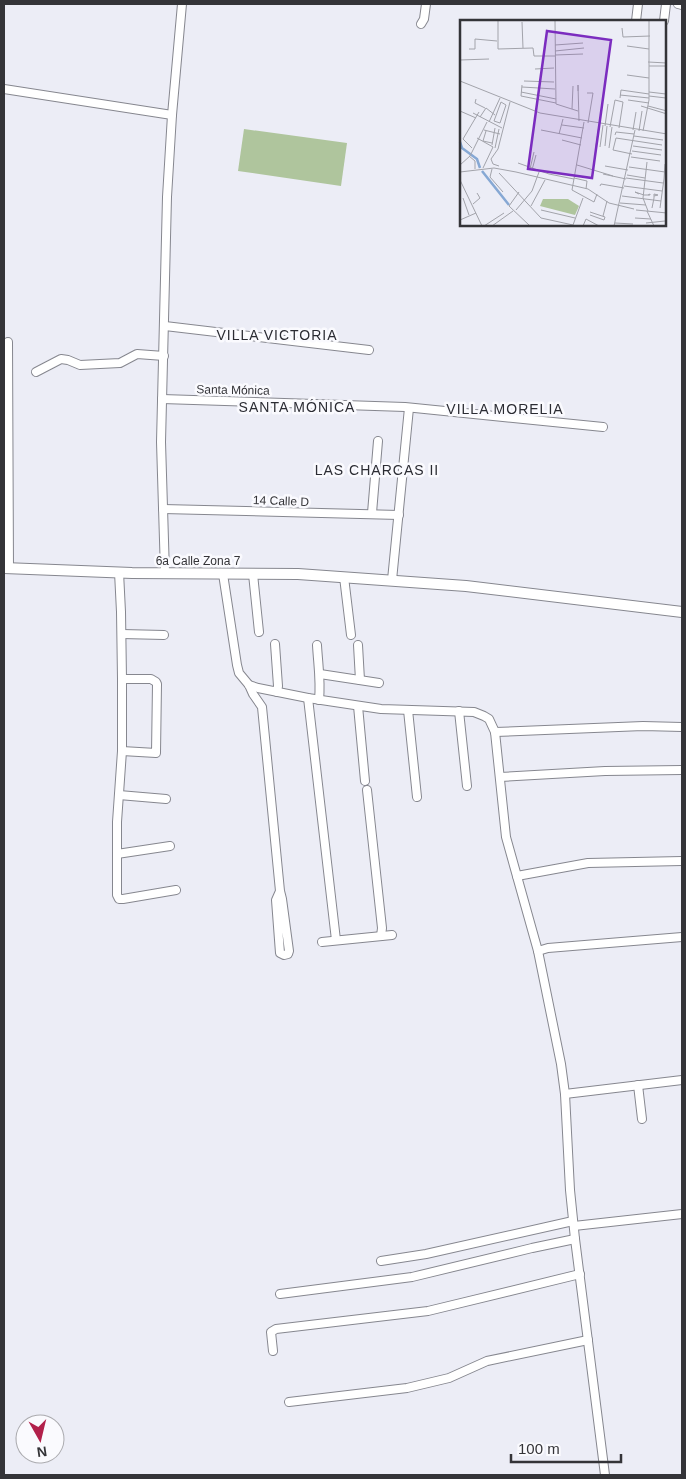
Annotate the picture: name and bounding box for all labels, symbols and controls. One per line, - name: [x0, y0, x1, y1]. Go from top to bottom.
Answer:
- inset map: [460, 20, 666, 226]
- district label: VILLA VICTORIA: [216, 327, 338, 343]
- street label: Santa Mónica: [196, 382, 270, 398]
- district label: SANTA MÓNICA: [239, 399, 355, 415]
- district label: VILLA MORELIA: [446, 401, 564, 417]
- district label: LAS CHARCAS II: [315, 462, 439, 478]
- street label: 14 Calle D: [253, 493, 310, 509]
- street label: 6a Calle Zona 7: [156, 554, 241, 568]
- north arrow: [15, 1414, 65, 1464]
- scale bar: [511, 1432, 621, 1464]
- text: 100 m: [518, 1440, 560, 1457]
- text: N: [36, 1443, 48, 1461]

